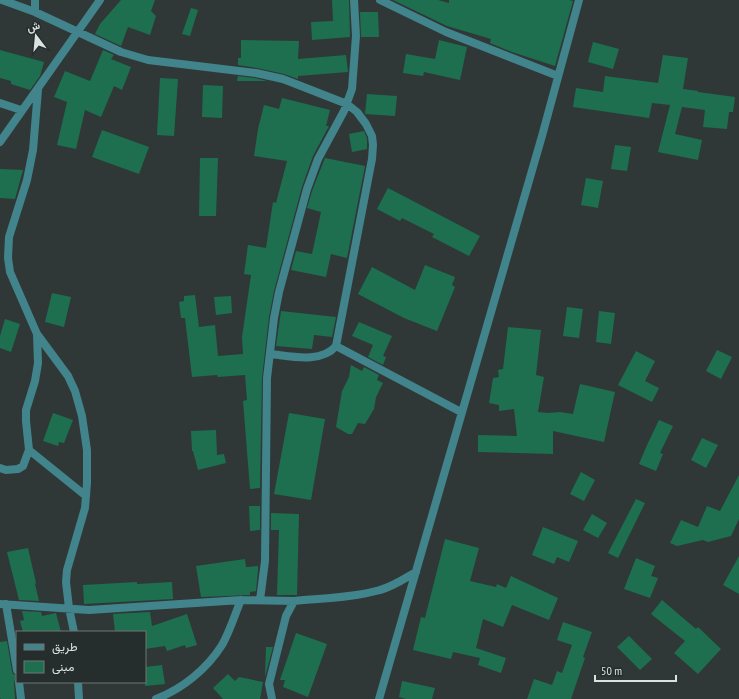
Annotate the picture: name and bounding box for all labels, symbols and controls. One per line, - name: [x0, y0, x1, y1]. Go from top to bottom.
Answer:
- north arrow: [16, 16, 56, 56]
- text: ش: [25, 18, 42, 35]
- legend: [16, 631, 146, 683]
- text: طريق: [52, 639, 78, 655]
- scale bar: [595, 657, 676, 683]
- text: مبنى: [52, 659, 74, 675]
- text: 50 m: [601, 663, 622, 678]

